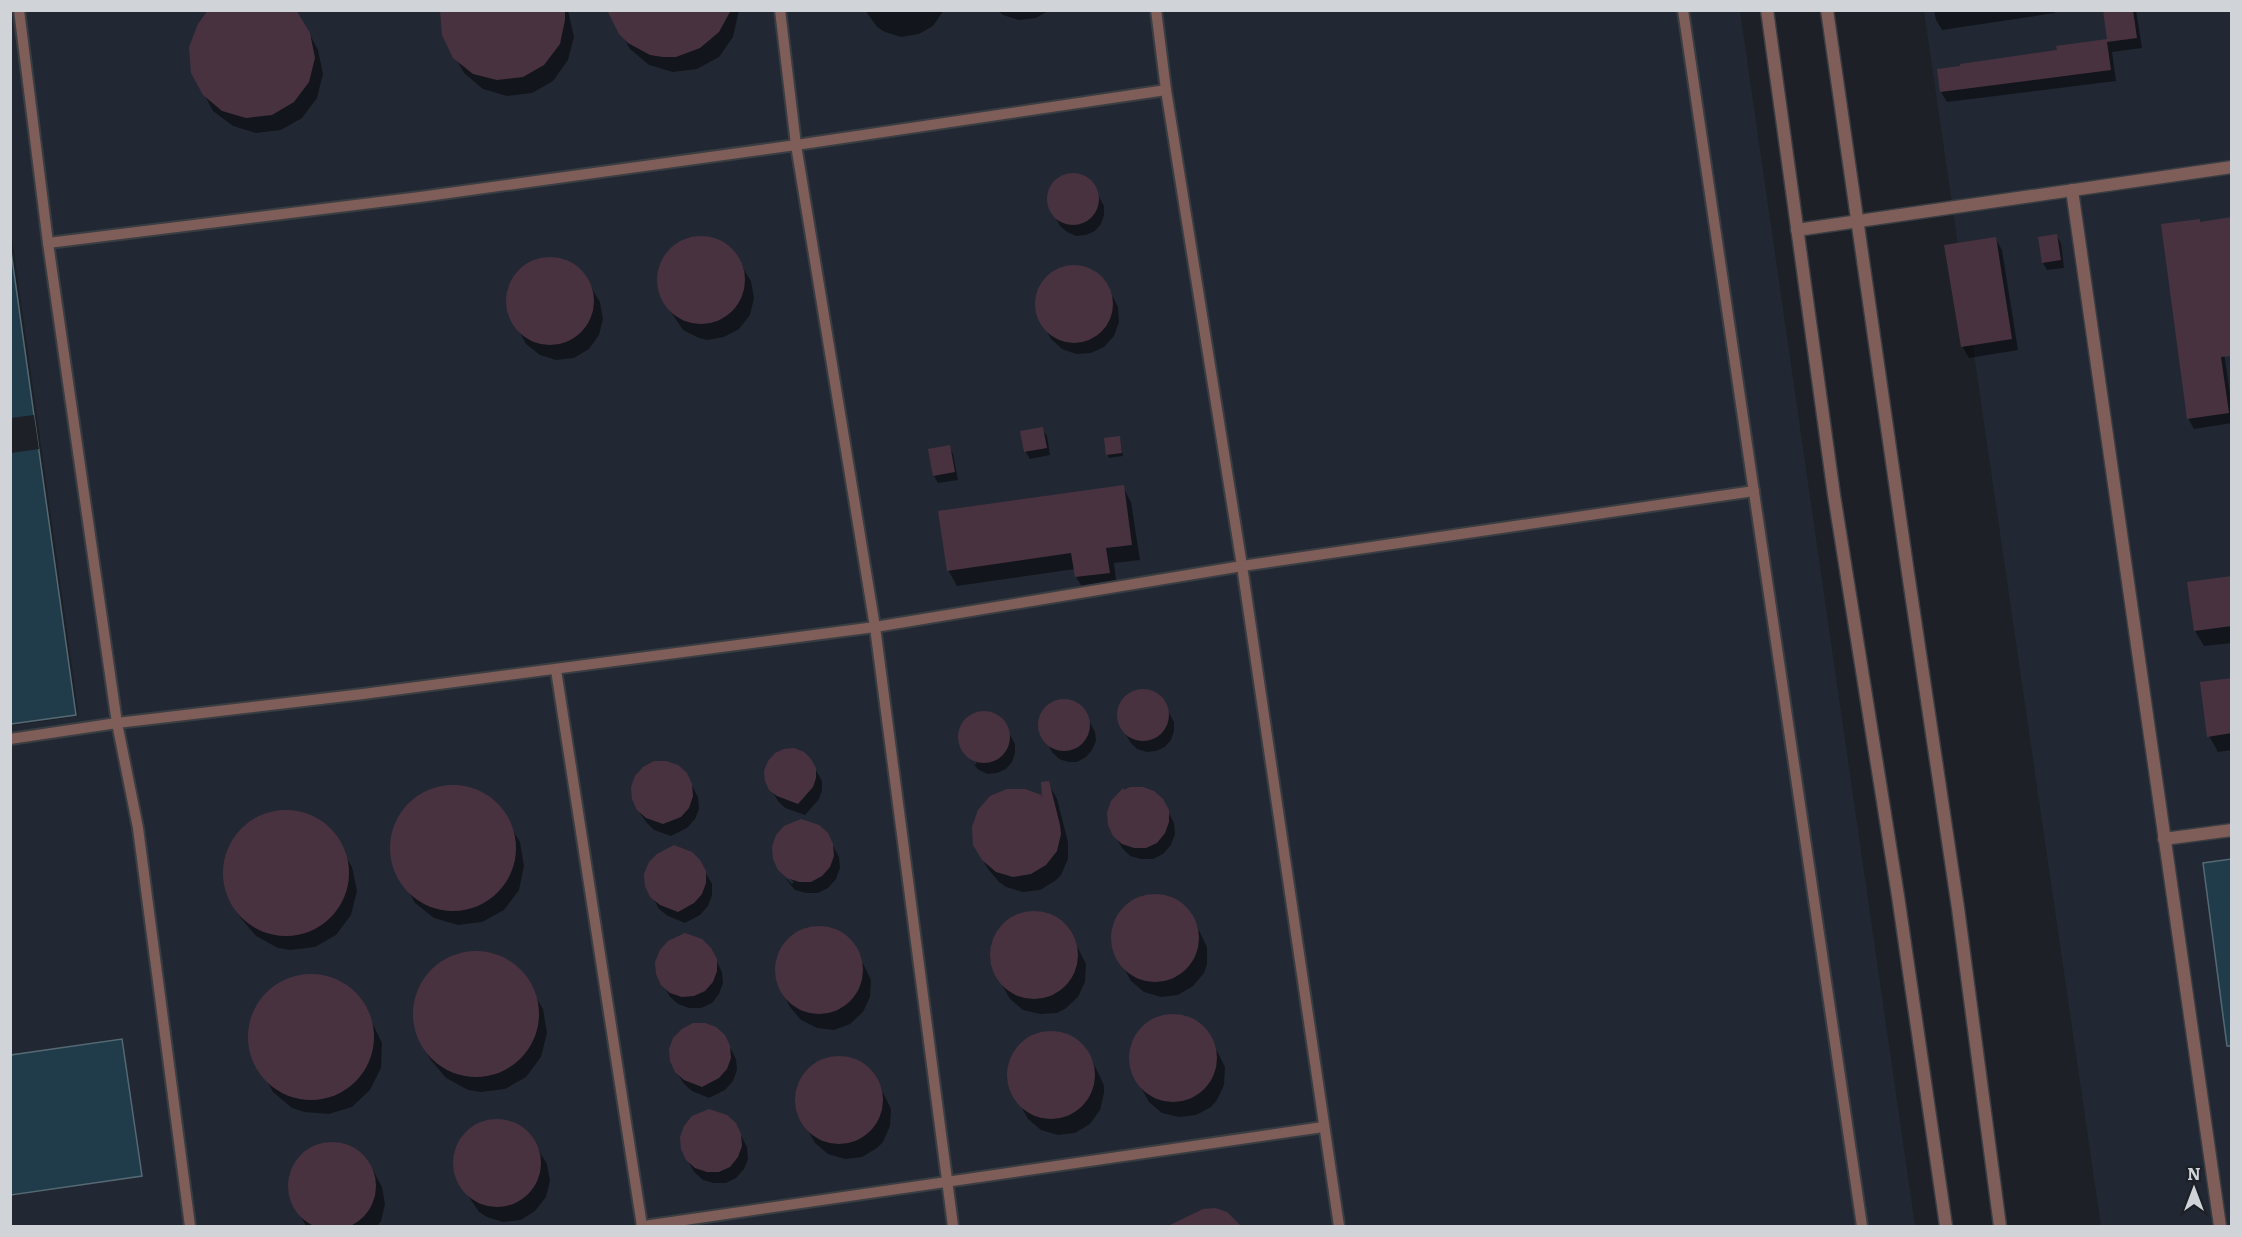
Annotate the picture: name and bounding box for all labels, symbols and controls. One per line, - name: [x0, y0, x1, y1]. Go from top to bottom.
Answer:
- north arrow: [2164, 1159, 2224, 1219]
- text: N: [2187, 1161, 2201, 1185]

